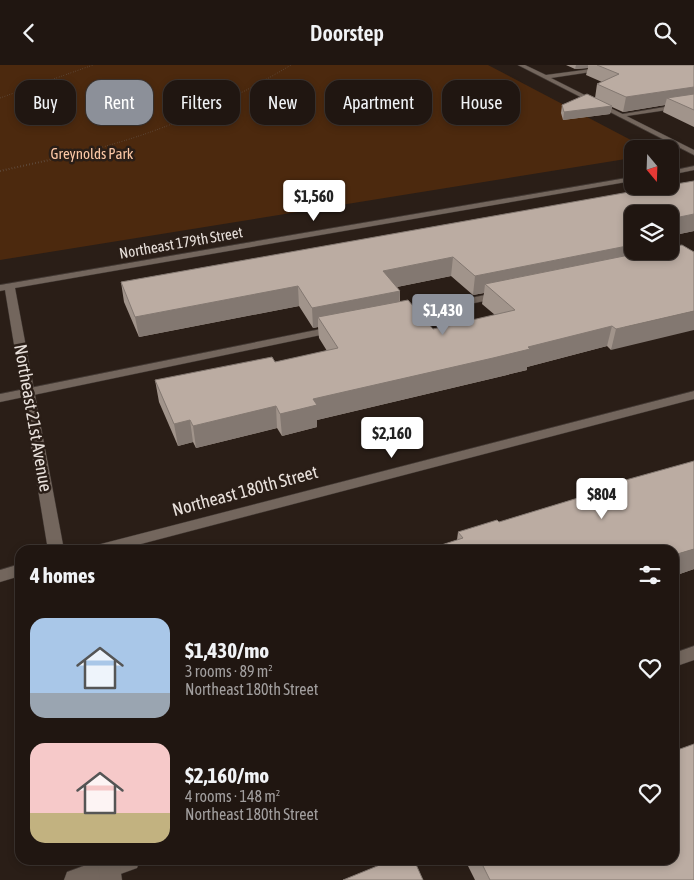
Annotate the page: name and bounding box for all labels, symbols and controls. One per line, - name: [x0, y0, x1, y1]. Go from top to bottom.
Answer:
- icon: back: [15, 19, 43, 47]
- icon: search: [651, 19, 679, 47]
- text: Doorstep: [310, 20, 384, 46]
- chip: Buy: [15, 80, 76, 125]
- chip: Rent: [86, 80, 153, 125]
- chip: Filters: [163, 80, 240, 125]
- chip: New: [250, 80, 315, 125]
- chip: Apartment: [325, 80, 432, 125]
- chip: House: [442, 80, 520, 125]
- north arrow: [624, 140, 679, 195]
- map controls: [624, 140, 679, 260]
- park label: Greynolds Park: [51, 145, 134, 162]
- pin: $1,560: [273, 179, 355, 222]
- text: $1,560: [294, 187, 334, 205]
- button: layers: [624, 205, 679, 260]
- street label: Northeast 179th Street: [118, 223, 244, 262]
- pin: $1,430: [402, 293, 484, 336]
- text: $1,430: [423, 301, 463, 319]
- street label: Northeast 21st Avenue: [10, 343, 57, 493]
- pin: $2,160: [351, 417, 433, 459]
- text: $2,160: [372, 424, 412, 442]
- street label: Northeast 180th Street: [170, 461, 320, 520]
- pin: $804: [572, 477, 632, 520]
- text: $804: [587, 485, 617, 503]
- icon: filters: [636, 561, 664, 589]
- text: 4 homes: [30, 563, 95, 587]
- icon: home: [70, 638, 130, 698]
- text: $1,430/mo: [185, 638, 269, 662]
- icon: heart: [636, 654, 664, 682]
- text: 3 rooms · 89 m²: [185, 662, 273, 680]
- text: Northeast 180th Street: [185, 680, 318, 698]
- icon: home: [70, 763, 130, 823]
- text: $2,160/mo: [185, 763, 269, 787]
- icon: heart: [636, 779, 664, 807]
- text: 4 rooms · 148 m²: [185, 787, 280, 805]
- text: Northeast 180th Street: [185, 805, 318, 823]

